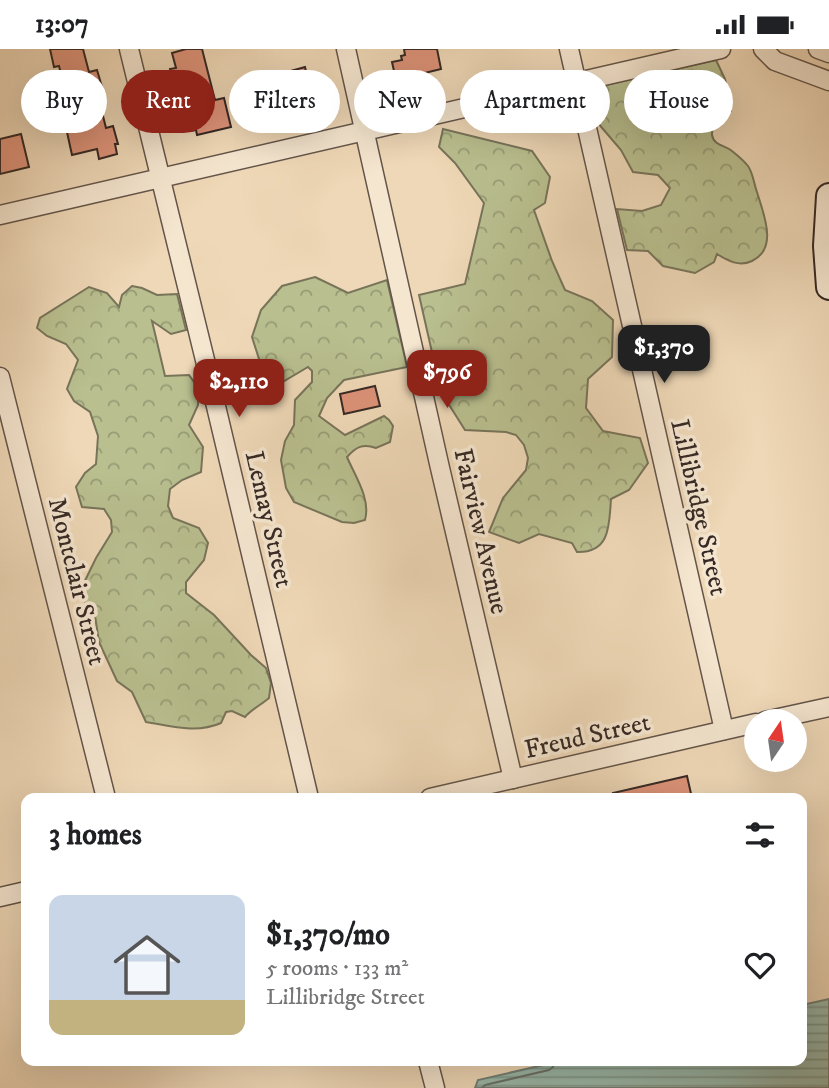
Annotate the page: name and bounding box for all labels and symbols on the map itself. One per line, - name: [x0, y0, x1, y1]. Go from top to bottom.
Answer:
- pin: $1,370: [607, 325, 721, 385]
- pin: $796: [406, 351, 488, 410]
- pin: $2,110: [182, 359, 296, 419]
- street label: Lillibridge Street: [662, 416, 735, 599]
- street label: Fairview Avenue: [445, 445, 516, 617]
- street label: Lemay Street: [237, 448, 300, 591]
- street label: Montclair Street: [40, 494, 113, 668]
- street label: Freud Street: [521, 706, 653, 767]
- north arrow: [744, 709, 807, 772]

